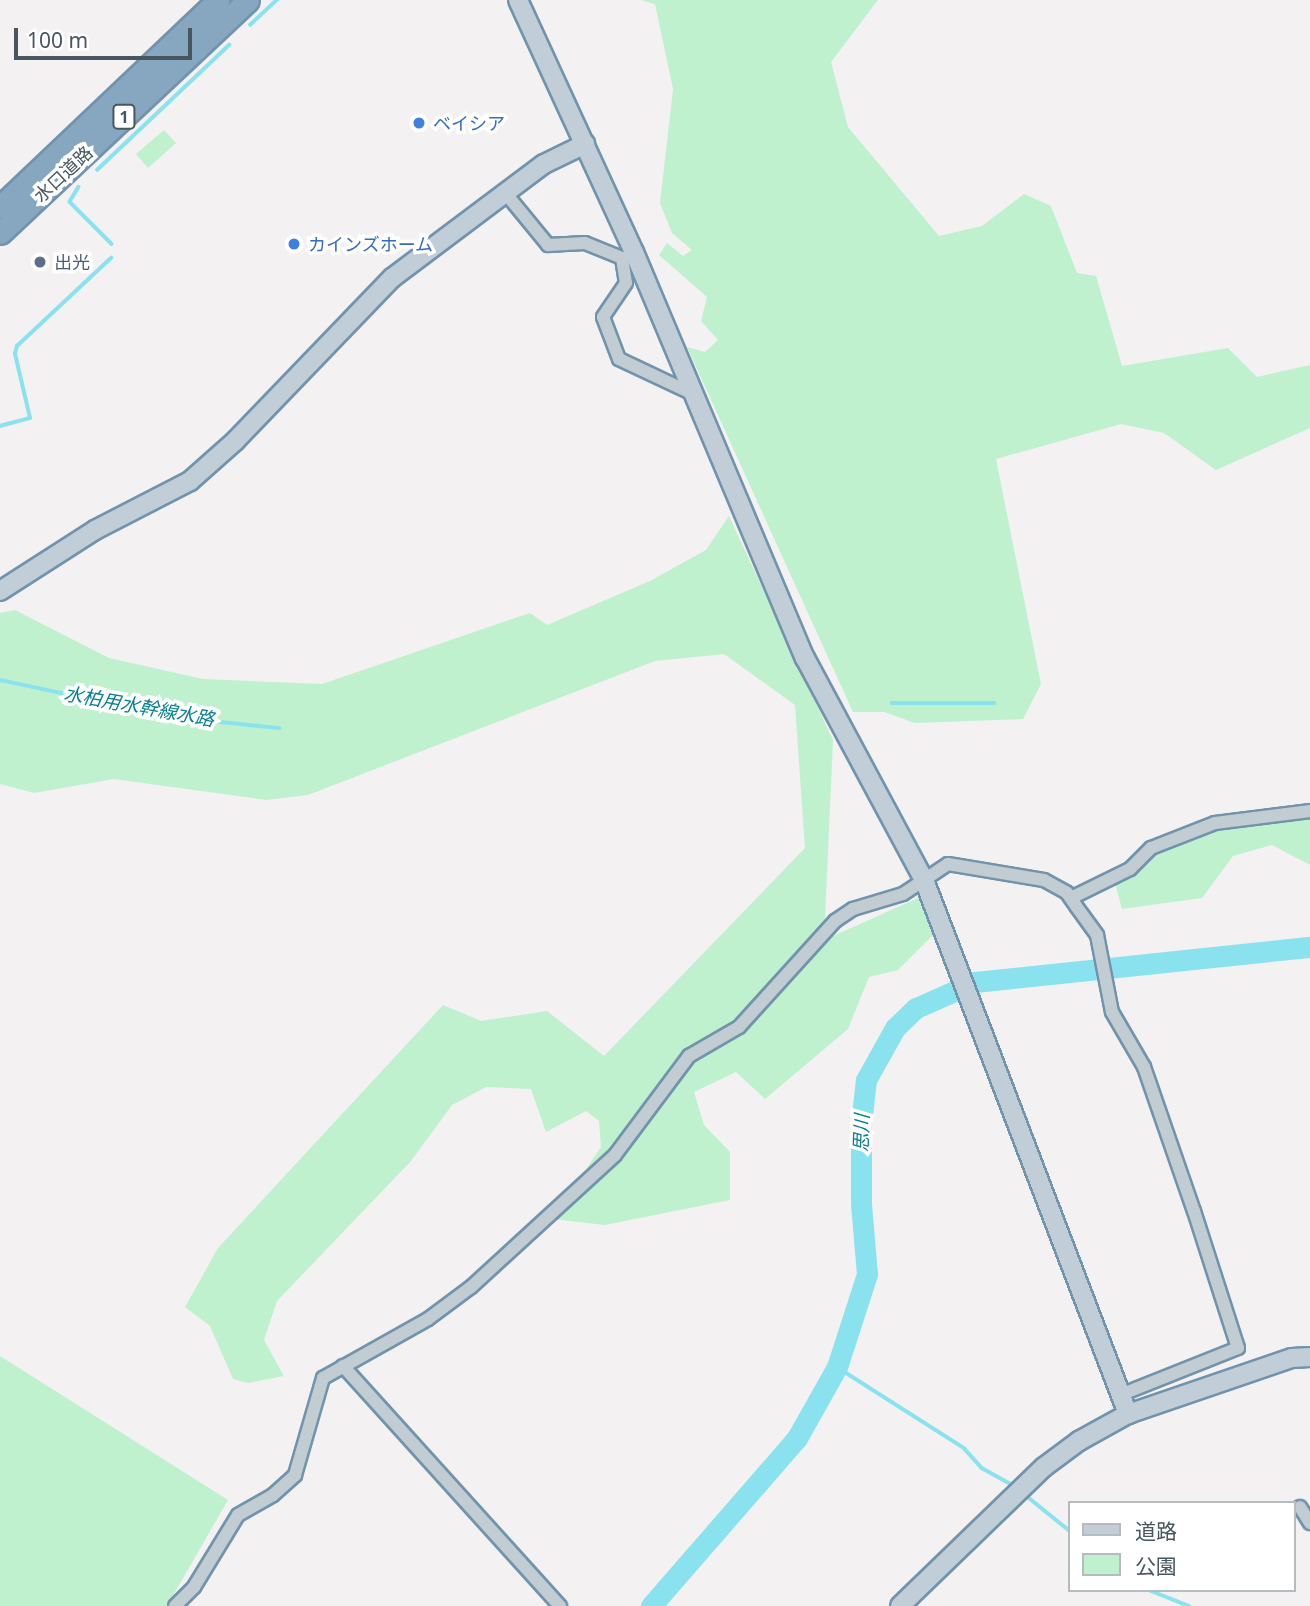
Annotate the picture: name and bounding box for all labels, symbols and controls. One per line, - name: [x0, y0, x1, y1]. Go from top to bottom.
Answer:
- scale bar: [18, 14, 196, 58]
- text: 100 m: [27, 26, 88, 54]
- road number: 1: [112, 105, 136, 130]
- place label: ベイシア: [433, 112, 505, 134]
- marker: ベイシア: [411, 115, 427, 131]
- street label: 水口道路: [29, 142, 97, 206]
- place label: カインズホーム: [308, 233, 434, 255]
- marker: カインズホーム: [286, 236, 302, 252]
- place label: 出光: [54, 251, 90, 273]
- marker: 出光: [32, 254, 48, 270]
- water label: 水柏用水幹線水路: [62, 683, 216, 731]
- water label: 思川: [850, 1114, 874, 1152]
- legend: [1068, 1501, 1296, 1592]
- text: 道路: [1135, 1517, 1177, 1545]
- text: 公園: [1135, 1552, 1177, 1580]

